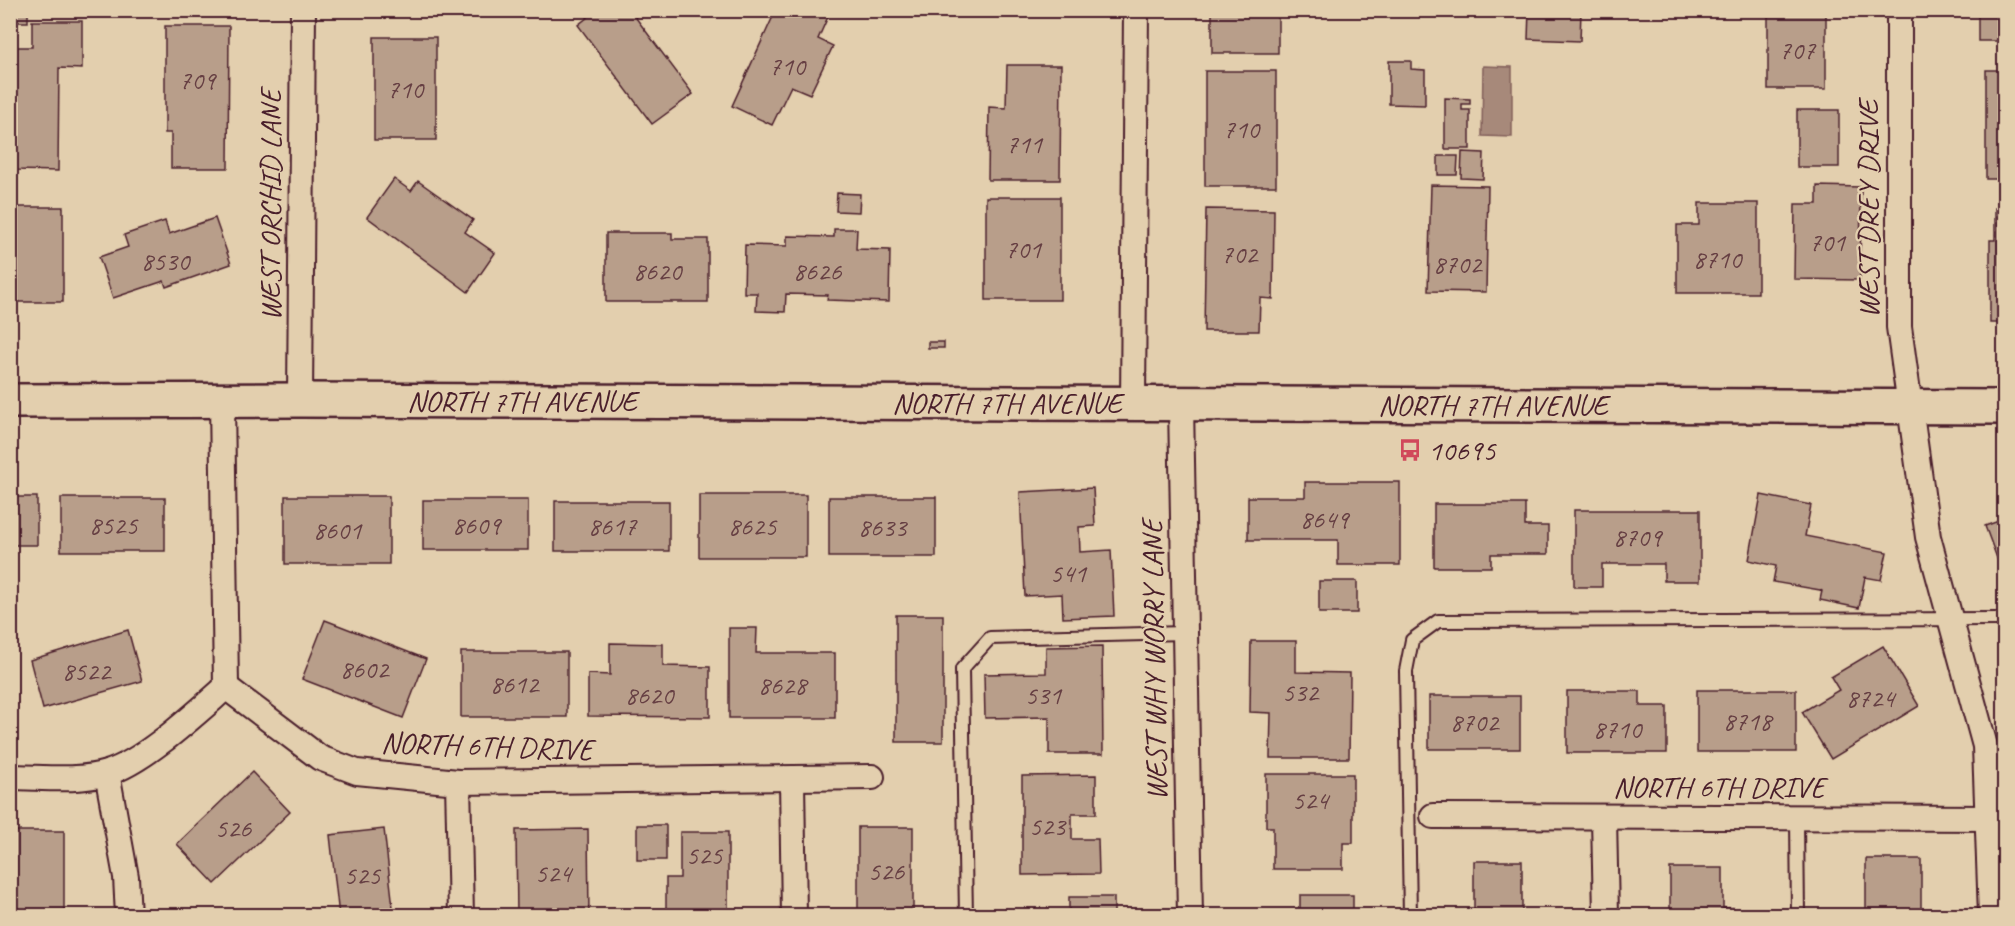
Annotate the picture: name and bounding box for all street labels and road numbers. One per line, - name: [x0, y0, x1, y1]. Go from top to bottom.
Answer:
- street label: WEST ORCHID LANE: [251, 86, 289, 321]
- street label: WEST DREY DRIVE: [1849, 96, 1887, 318]
- street label: NORTH 7TH AVENUE: [407, 382, 641, 420]
- street label: NORTH 7TH AVENUE: [892, 384, 1126, 422]
- street label: NORTH 7TH AVENUE: [1378, 386, 1612, 424]
- street label: WEST WHY WORRY LANE: [1132, 516, 1175, 801]
- street label: NORTH 6TH DRIVE: [380, 723, 597, 769]
- street label: NORTH 6TH DRIVE: [1613, 768, 1829, 806]

